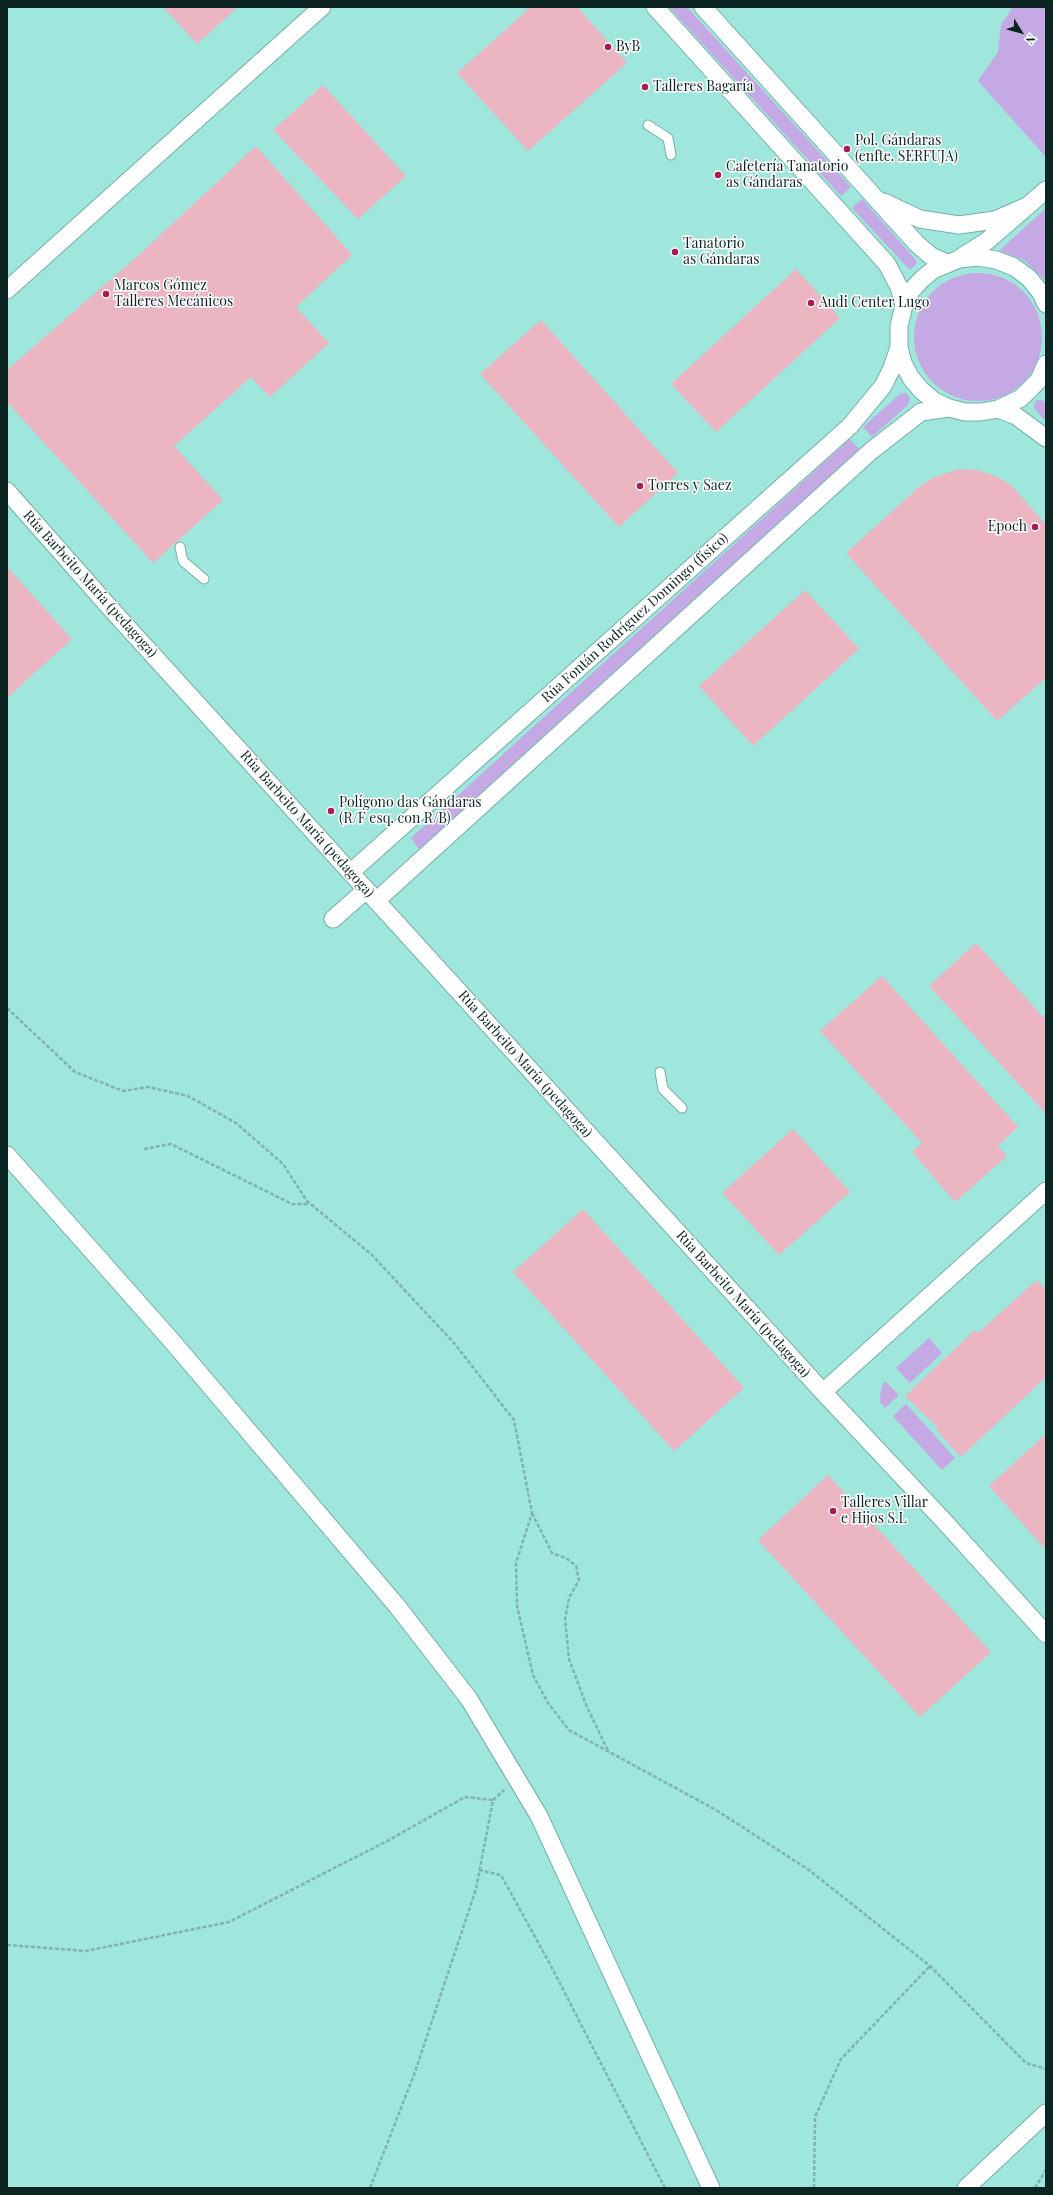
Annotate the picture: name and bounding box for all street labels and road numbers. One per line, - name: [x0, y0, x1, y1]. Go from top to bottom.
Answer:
- street label: Rúa Barbeito María (pedagoga): [20, 507, 160, 661]
- street label: Rúa Fontán Rodríguez Domingo (físico): [538, 530, 732, 706]
- street label: Rúa Barbeito María (pedagoga): [237, 747, 377, 901]
- street label: Rúa Barbeito María (pedagoga): [455, 987, 595, 1141]
- street label: Rúa Barbeito María (pedagoga): [673, 1227, 813, 1381]

